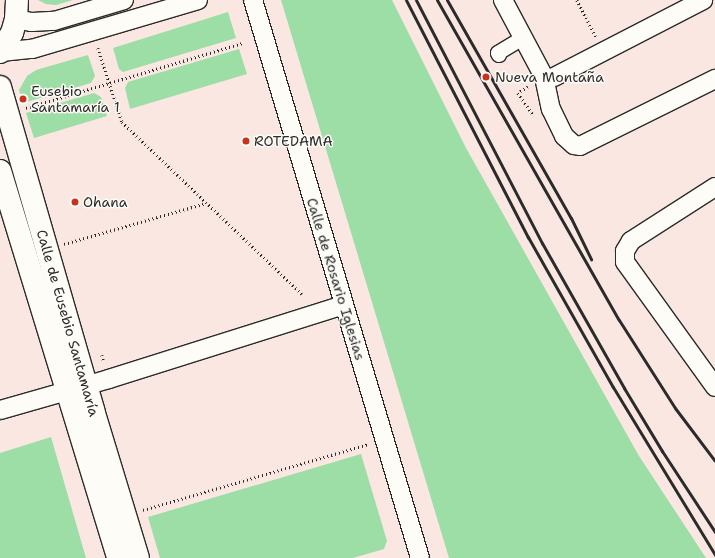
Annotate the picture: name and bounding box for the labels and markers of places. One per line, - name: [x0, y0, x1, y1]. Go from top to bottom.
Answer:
- place label: Nueva Montaña: [495, 69, 604, 85]
- marker: Nueva Montaña: [480, 71, 492, 83]
- place label: Eusebio Santamaría 1: [31, 83, 120, 116]
- marker: Eusebio Santamaría 1: [18, 94, 28, 104]
- place label: ROTEDAMA: [254, 133, 333, 149]
- marker: ROTEDAMA: [241, 136, 251, 146]
- place label: Ohana: [83, 194, 128, 210]
- marker: Ohana: [70, 197, 80, 207]

